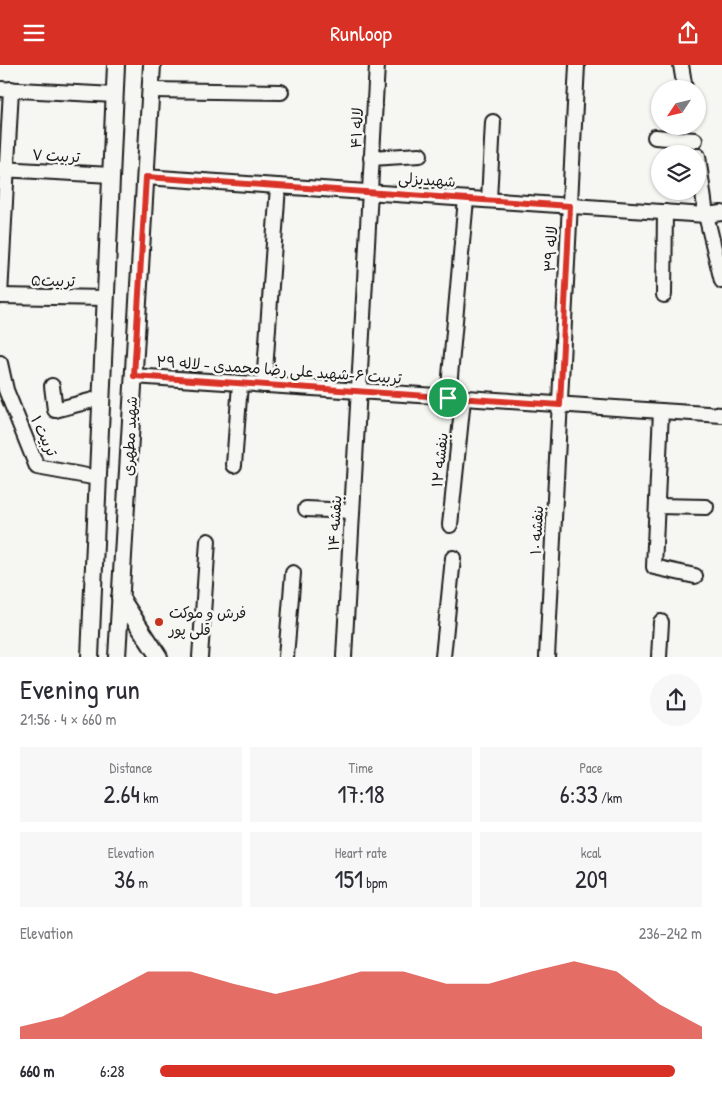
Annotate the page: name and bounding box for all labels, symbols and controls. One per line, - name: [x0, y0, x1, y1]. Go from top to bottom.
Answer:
- text: Runloop: [330, 18, 392, 48]
- icon: menu: [20, 19, 48, 47]
- icon: share: [674, 19, 702, 47]
- north arrow: [651, 80, 706, 135]
- map controls: [651, 80, 706, 200]
- street label: لاله ۴۱: [345, 107, 368, 149]
- street label: تربیت ۷: [31, 144, 81, 167]
- button: layers: [651, 145, 706, 200]
- street label: شهیدبزلی: [398, 167, 456, 192]
- street label: لاله ۳۹: [539, 225, 562, 273]
- street label: تربیت۵: [31, 270, 76, 291]
- street label: تربیت ۶-شهید علی رضا محمدی - لاله ۲۹: [156, 350, 403, 389]
- pin: [427, 377, 469, 419]
- icon: arrive: [434, 384, 462, 412]
- street label: شهید مطهری: [117, 396, 142, 476]
- street label: تربیت ۱: [26, 412, 63, 460]
- street label: بنفشه ۱۲: [426, 432, 453, 488]
- street label: بنفشه ۱۴: [323, 495, 346, 551]
- street label: بنفشه ۱۰: [525, 505, 548, 555]
- place label: فرش و موکت قلی پور: [168, 602, 246, 640]
- marker: فرش و موکت قلی پور: [153, 616, 165, 628]
- text: Evening run: [20, 670, 140, 708]
- button: share: [650, 674, 702, 726]
- text: 21:56 · 4 × 660 m: [20, 708, 116, 730]
- text: Distance: [110, 758, 152, 777]
- text: Time: [349, 758, 373, 777]
- text: Pace: [579, 758, 603, 777]
- text: 2.64: [104, 777, 140, 811]
- text: 17:18: [337, 777, 385, 811]
- text: 6:33: [560, 777, 598, 811]
- text: km: [140, 788, 158, 807]
- text: /km: [598, 788, 622, 807]
- text: Elevation: [108, 843, 154, 862]
- text: Heart rate: [335, 843, 387, 862]
- text: kcal: [581, 843, 601, 862]
- text: 36: [114, 862, 135, 896]
- text: 151: [334, 862, 363, 896]
- text: 209: [575, 862, 607, 896]
- text: m: [135, 873, 148, 892]
- text: bpm: [363, 873, 388, 892]
- text: Elevation: [20, 922, 73, 944]
- text: 236–242 m: [639, 922, 702, 944]
- text: 660 m: [20, 1060, 55, 1082]
- text: 6:28: [100, 1060, 125, 1082]

